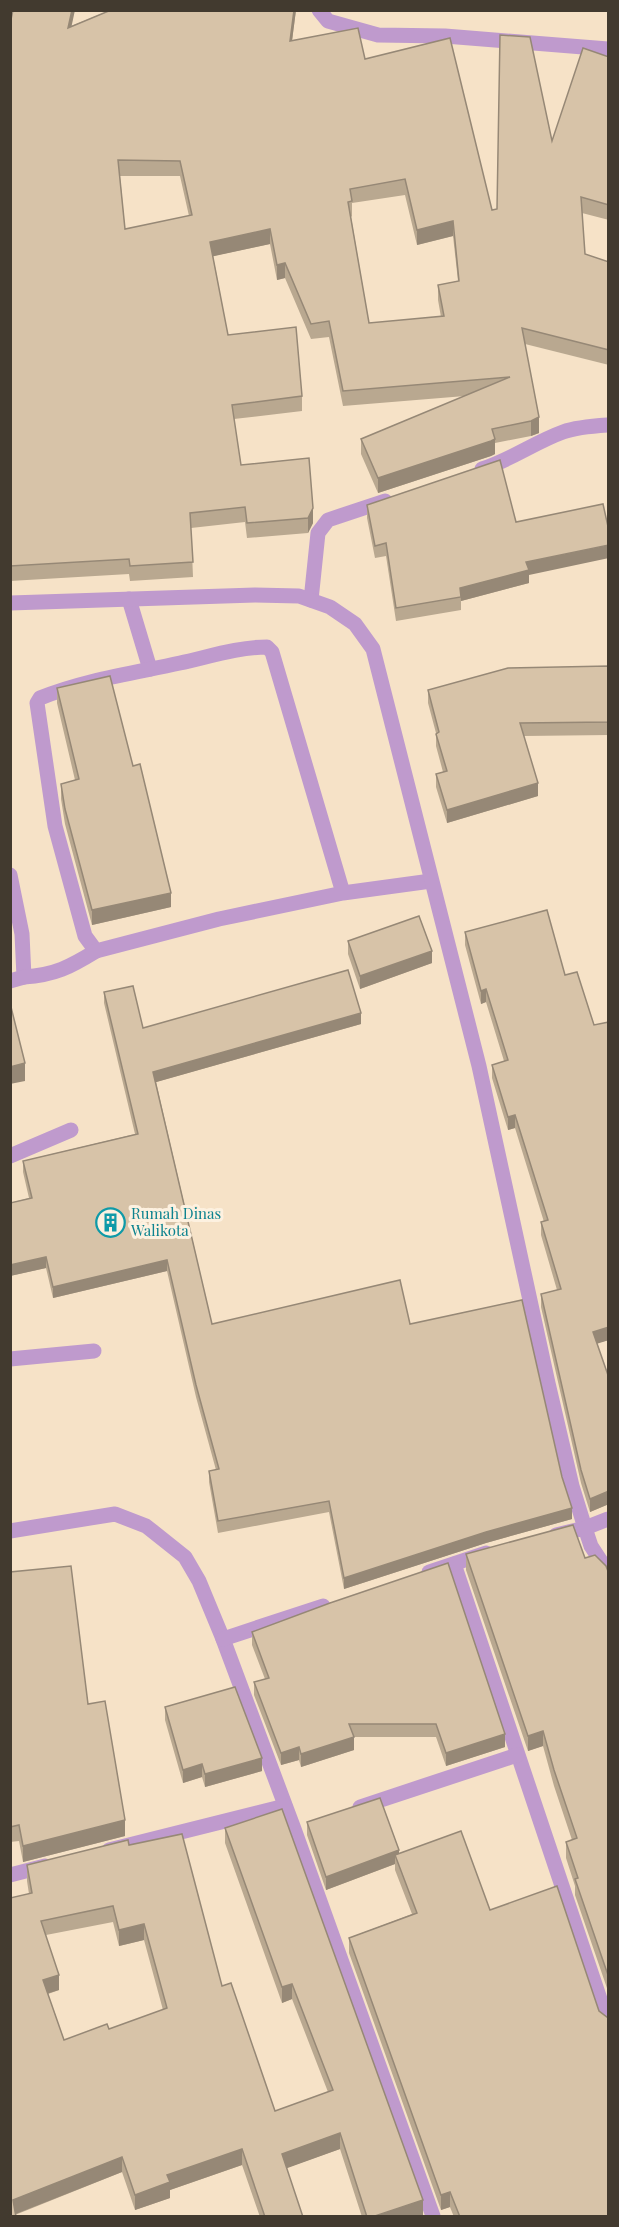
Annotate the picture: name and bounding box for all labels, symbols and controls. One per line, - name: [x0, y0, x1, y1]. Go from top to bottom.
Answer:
- place label: Rumah Dinas Walikota: [130, 1203, 221, 1240]
- building icon: Rumah Dinas Walikota: [94, 1206, 126, 1238]

